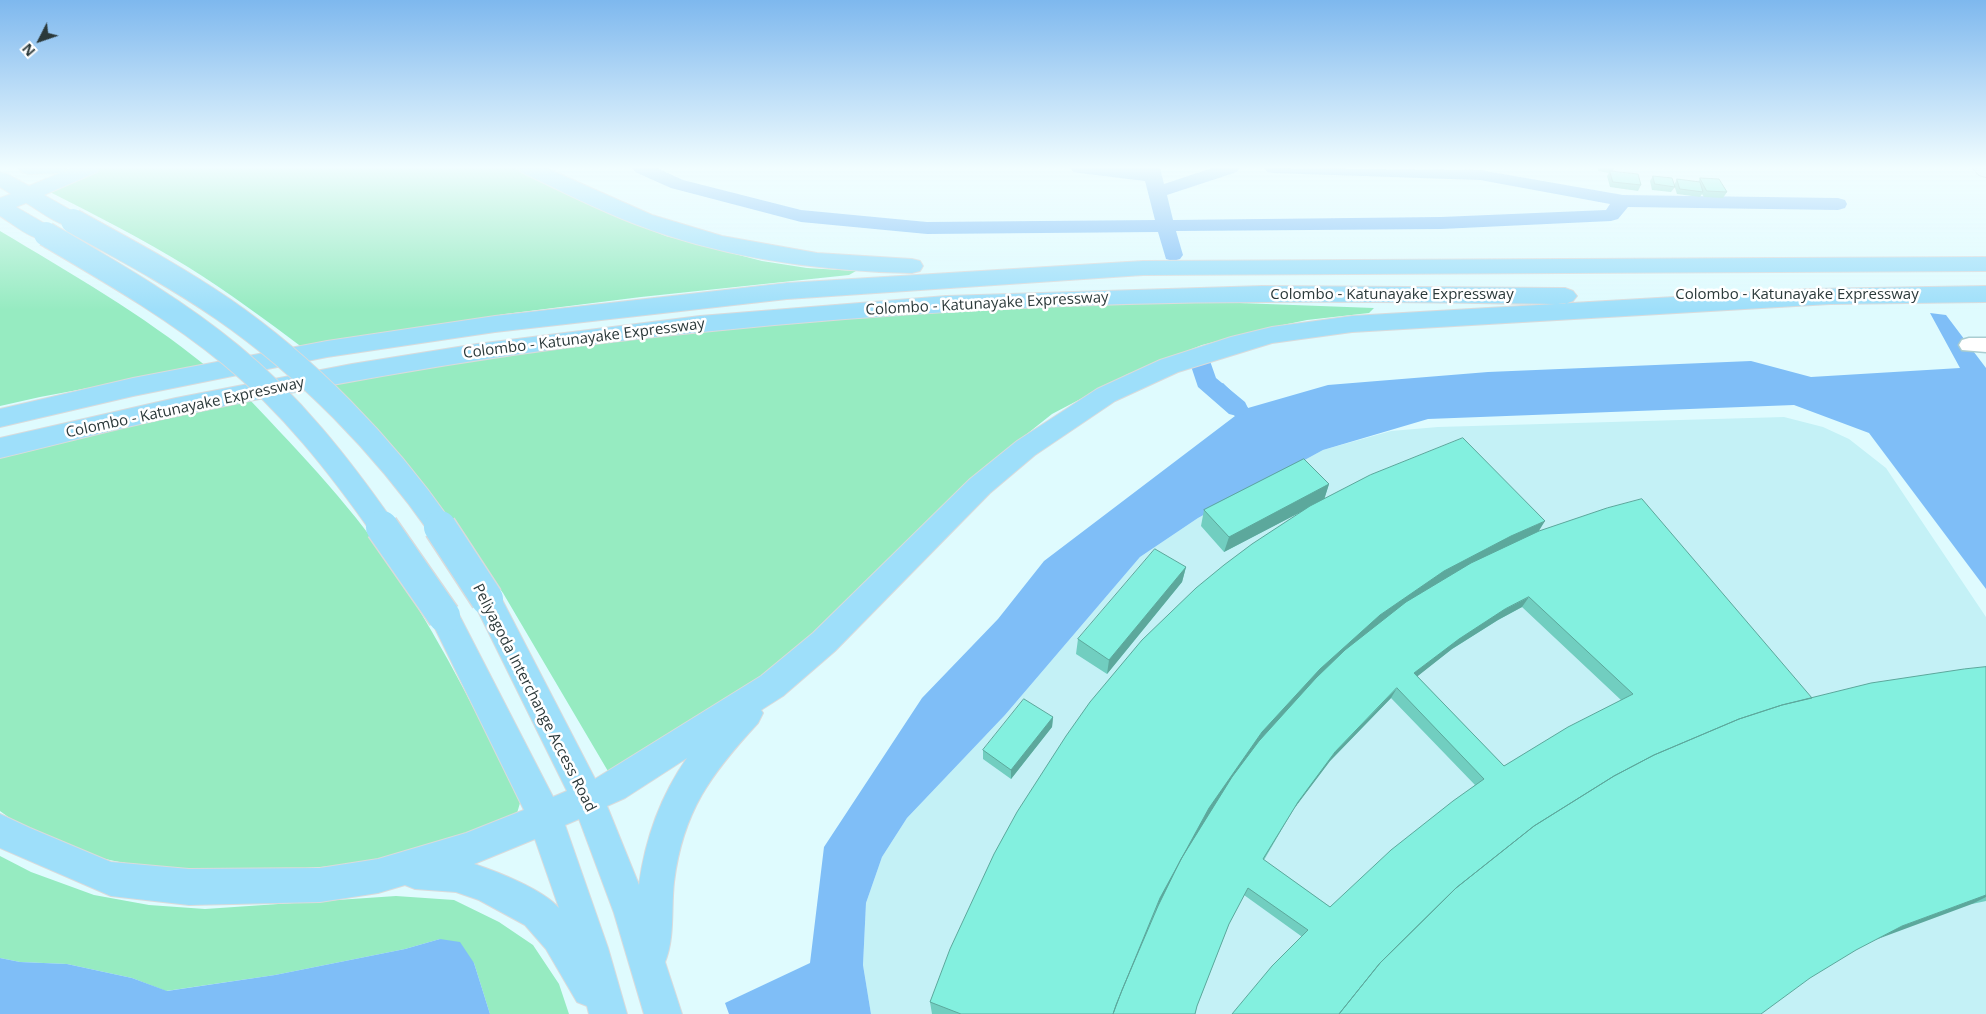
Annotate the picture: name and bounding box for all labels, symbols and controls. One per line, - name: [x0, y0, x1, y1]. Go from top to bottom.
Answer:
- north arrow: [15, 15, 65, 65]
- text: N: [17, 40, 39, 61]
- street label: Colombo - Katunayake Expressway: [1270, 286, 1514, 304]
- street label: Colombo - Katunayake Expressway: [1675, 286, 1919, 304]
- street label: Colombo - Katunayake Expressway: [865, 289, 1109, 319]
- street label: Colombo - Katunayake Expressway: [462, 315, 706, 363]
- street label: Colombo - Katunayake Expressway: [64, 374, 306, 442]
- street label: Peliyagoda Interchange Access Road: [468, 581, 600, 815]

